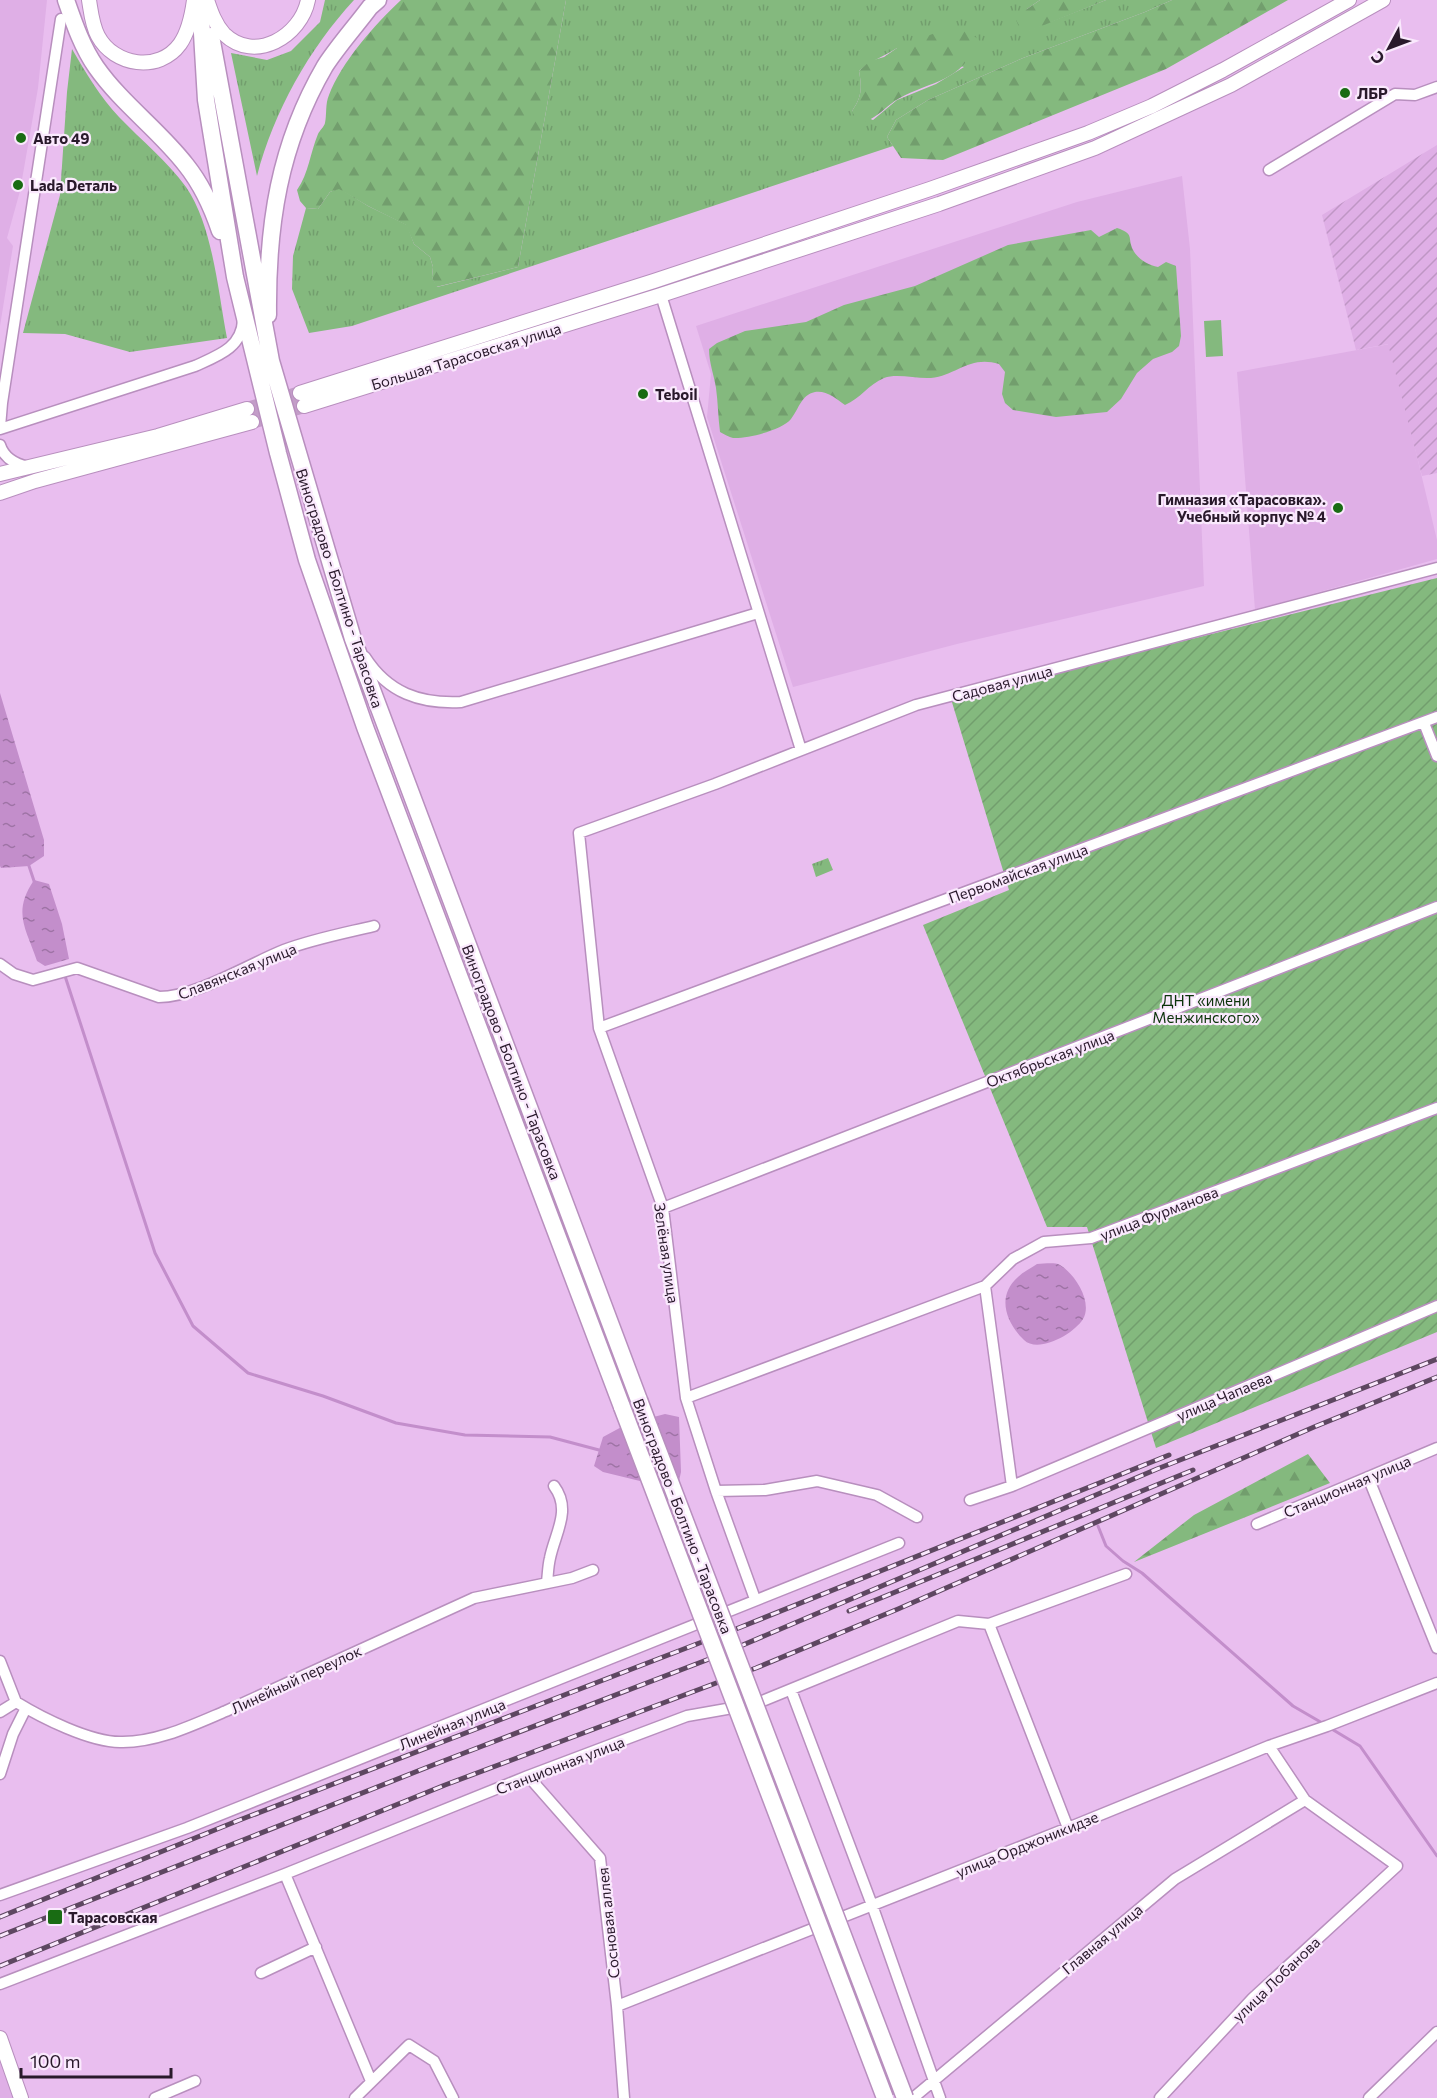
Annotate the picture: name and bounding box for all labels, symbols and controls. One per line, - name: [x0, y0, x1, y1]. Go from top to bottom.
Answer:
- north arrow: [1359, 18, 1419, 78]
- text: С: [1367, 48, 1388, 69]
- place label: ЛБР: [1357, 84, 1388, 102]
- marker: ЛБР: [1338, 86, 1352, 100]
- place label: Авто 49: [33, 129, 89, 147]
- marker: Авто 49: [14, 131, 28, 145]
- place label: Lada Dеталь: [30, 176, 117, 194]
- marker: Lada Dеталь: [11, 178, 25, 192]
- street label: Большая Тарасовская улица: [369, 319, 563, 393]
- place label: Teboil: [655, 385, 698, 403]
- marker: Teboil: [636, 387, 650, 401]
- street label: Виноградово - Болтино - Тарасовка: [293, 466, 387, 710]
- place label: Гимназия «Тарасовка». Учебный корпус № 4: [1158, 490, 1326, 525]
- marker: Гимназия «Тарасовка». Учебный корпус № 4: [1331, 501, 1345, 515]
- street label: Садовая улица: [950, 661, 1054, 705]
- street label: Первомайская улица: [946, 839, 1090, 907]
- street label: Славянская улица: [175, 939, 299, 1003]
- street label: Виноградово - Болтино - Тарасовка: [459, 942, 565, 1182]
- park label: ДНТ «имени Менжинского»: [1152, 991, 1260, 1026]
- street label: Октябрьская улица: [983, 1025, 1117, 1091]
- street label: улица Фурманова: [1097, 1182, 1221, 1244]
- street label: Зелёная улица: [651, 1202, 683, 1304]
- street label: улица Чапаева: [1174, 1368, 1274, 1424]
- street label: Виноградово - Болтино - Тарасовка: [630, 1396, 736, 1636]
- street label: Станционная улица: [1281, 1451, 1413, 1521]
- street label: Линейный переулок: [228, 1641, 364, 1717]
- street label: Линейная улица: [396, 1694, 508, 1754]
- street label: Станционная улица: [493, 1732, 627, 1798]
- street label: улица Орджоникидзе: [953, 1807, 1101, 1881]
- street label: Сосновая аллея: [593, 1867, 623, 1979]
- street label: Главная улица: [1058, 1900, 1146, 1978]
- marker: Тарасовская: [46, 1908, 64, 1926]
- place label: Тарасовская: [68, 1908, 157, 1926]
- street label: улица Лобанова: [1229, 1933, 1323, 2025]
- scale bar: [21, 2041, 171, 2079]
- text: 100 m: [30, 2050, 80, 2072]

